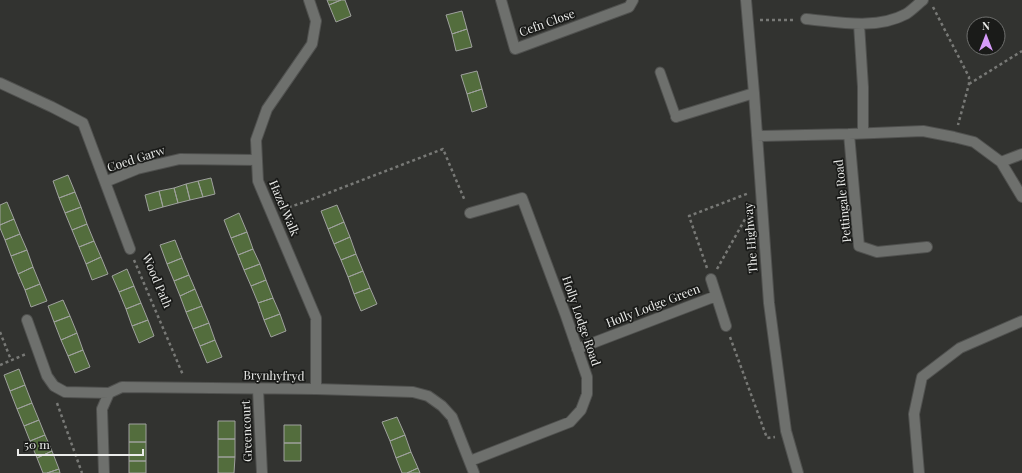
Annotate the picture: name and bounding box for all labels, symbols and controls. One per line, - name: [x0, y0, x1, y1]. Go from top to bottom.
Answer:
- street label: Cefn Close: [517, 5, 577, 40]
- north arrow: [966, 16, 1006, 56]
- text: N: [982, 18, 990, 33]
- street label: Coed Garw: [105, 141, 167, 175]
- street label: Pettingale Road: [830, 159, 854, 243]
- street label: Hazel Walk: [266, 177, 304, 238]
- street label: The Highway: [740, 202, 760, 274]
- street label: Wood Path: [139, 250, 176, 310]
- street label: Holly Lodge Road: [559, 274, 605, 368]
- street label: Holly Lodge Green: [603, 280, 702, 330]
- street label: Brynhyfryd: [243, 366, 305, 384]
- street label: Greencourt: [237, 399, 255, 462]
- scale bar: [18, 431, 143, 457]
- text: 50 m: [24, 436, 50, 452]

